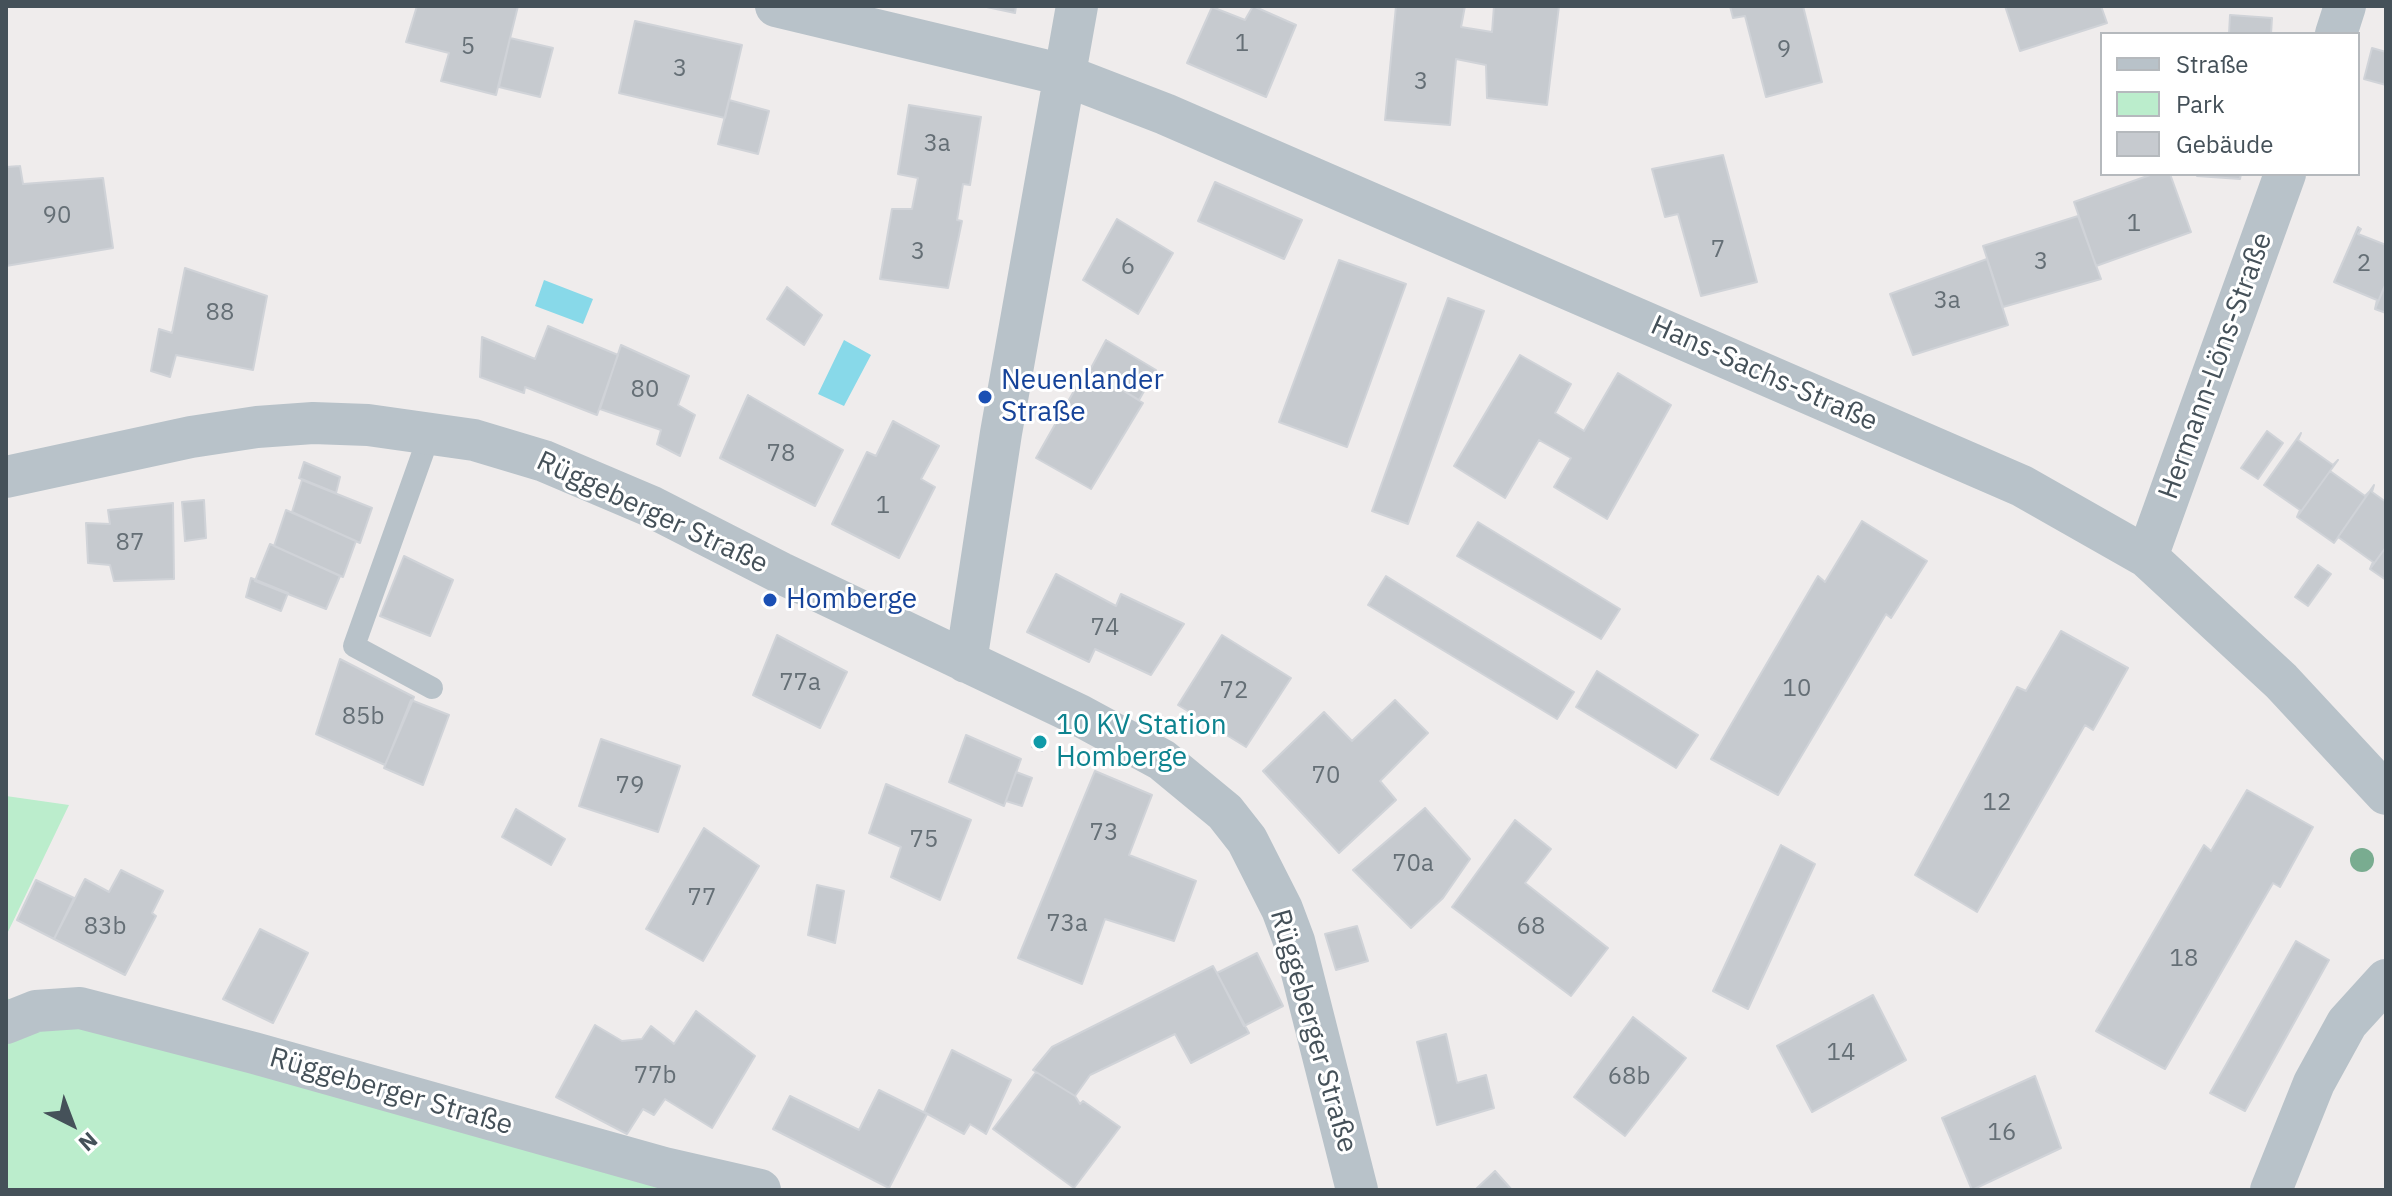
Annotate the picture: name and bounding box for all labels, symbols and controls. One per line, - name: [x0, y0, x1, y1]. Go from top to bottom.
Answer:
- house number: 1: [1235, 30, 1249, 58]
- legend: [2100, 32, 2360, 176]
- house number: 5: [461, 33, 475, 61]
- house number: 9: [1777, 36, 1791, 64]
- text: Straße: [2176, 48, 2248, 80]
- house number: 3: [673, 55, 687, 83]
- house number: 3: [1414, 68, 1428, 96]
- text: Park: [2176, 88, 2225, 120]
- text: Gebäude: [2176, 128, 2273, 160]
- house number: 3a: [923, 130, 951, 158]
- house number: 90: [43, 202, 71, 230]
- house number: 1: [2127, 210, 2141, 238]
- street label: Hermann-Löns-Straße: [2152, 228, 2280, 504]
- house number: 7: [1711, 236, 1725, 264]
- house number: 3: [911, 238, 925, 266]
- house number: 3: [2034, 248, 2048, 276]
- house number: 2: [2357, 250, 2371, 278]
- house number: 6: [1121, 253, 1135, 281]
- house number: 3a: [1933, 287, 1961, 315]
- house number: 88: [206, 299, 234, 327]
- street label: Hans-Sachs-Straße: [1646, 309, 1882, 439]
- place label: Neuenlander Straße: [1001, 364, 1164, 430]
- house number: 80: [631, 376, 659, 404]
- marker: Neuenlander Straße: [976, 388, 994, 406]
- house number: 78: [767, 440, 795, 468]
- street label: Rüggeberger Straße: [531, 445, 773, 581]
- house number: 1: [876, 492, 890, 520]
- house number: 87: [116, 529, 144, 557]
- place label: Homberge: [786, 583, 917, 617]
- marker: Homberge: [761, 591, 779, 609]
- house number: 74: [1091, 614, 1119, 642]
- house number: 77a: [779, 669, 821, 697]
- house number: 10: [1783, 675, 1811, 703]
- house number: 72: [1220, 677, 1248, 705]
- house number: 85b: [342, 703, 384, 731]
- place label: 10 KV Station Homberge: [1056, 709, 1227, 775]
- marker: 10 KV Station Homberge: [1031, 733, 1049, 751]
- house number: 70: [1312, 762, 1340, 790]
- house number: 79: [616, 772, 644, 800]
- house number: 12: [1983, 789, 2011, 817]
- house number: 73: [1090, 819, 1118, 847]
- house number: 75: [910, 826, 938, 854]
- house number: 70a: [1392, 850, 1434, 878]
- house number: 77: [688, 884, 716, 912]
- street label: Rüggeberger Straße: [1262, 906, 1364, 1156]
- house number: 73a: [1046, 910, 1088, 938]
- house number: 83b: [84, 913, 126, 941]
- house number: 68: [1517, 913, 1545, 941]
- house number: 18: [2170, 945, 2198, 973]
- house number: 14: [1827, 1039, 1855, 1067]
- street label: Rüggeberger Straße: [266, 1041, 516, 1143]
- house number: 77b: [634, 1062, 676, 1090]
- house number: 68b: [1608, 1063, 1650, 1091]
- north arrow: [32, 1084, 112, 1164]
- house number: 16: [1988, 1119, 2016, 1147]
- text: N: [73, 1126, 104, 1158]

